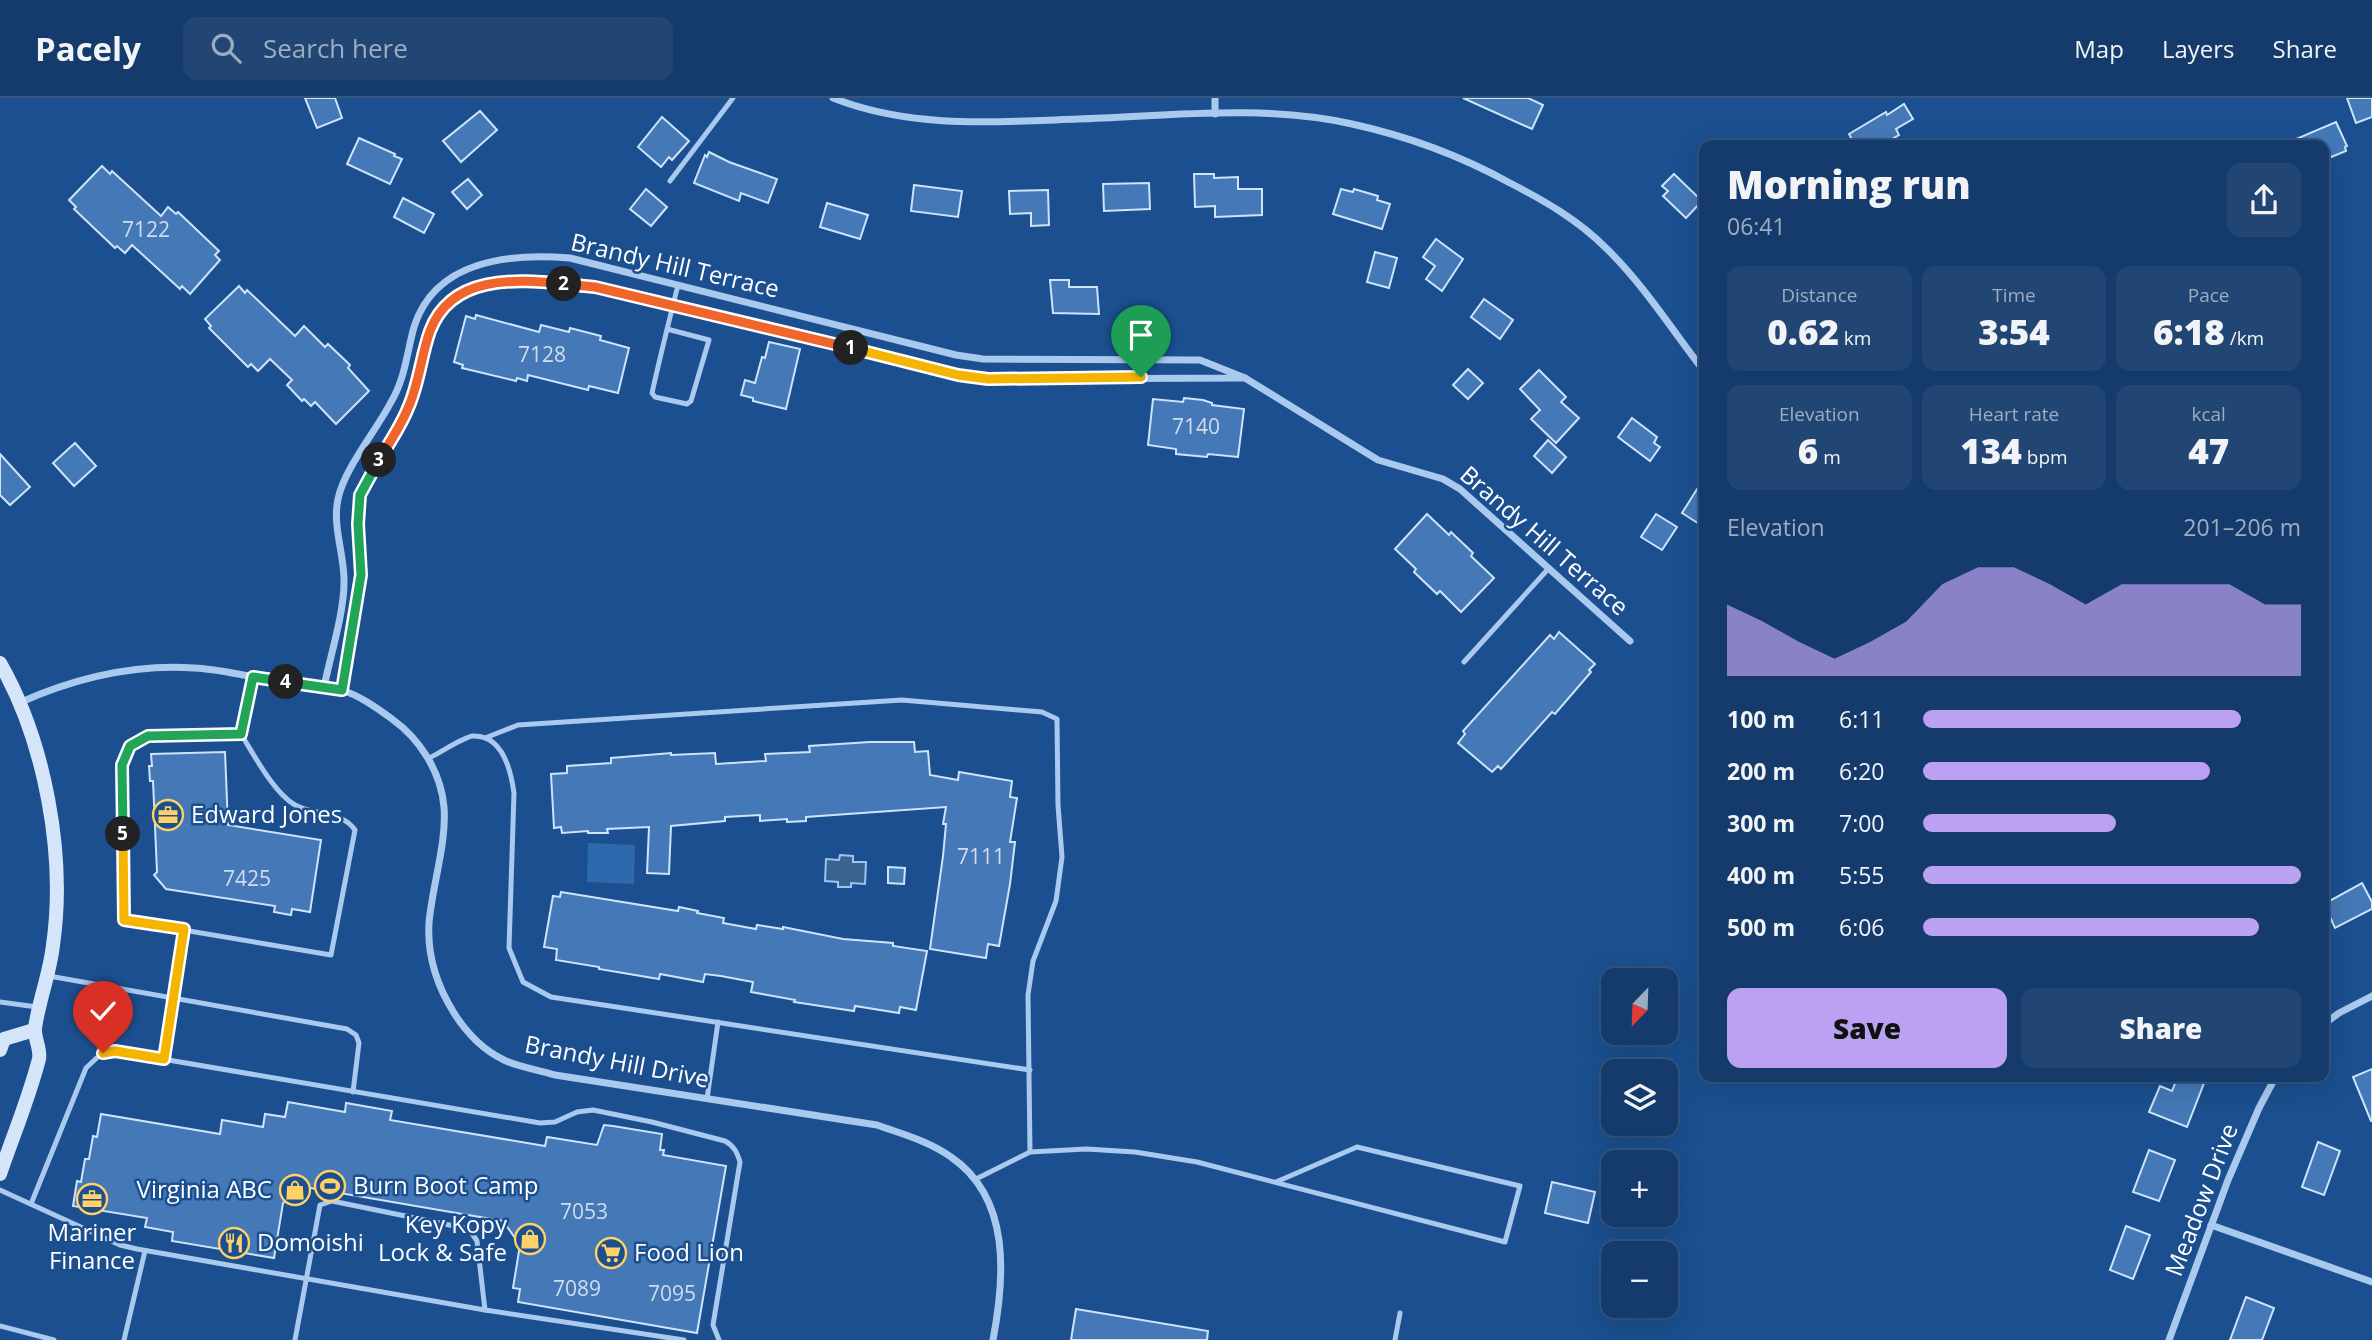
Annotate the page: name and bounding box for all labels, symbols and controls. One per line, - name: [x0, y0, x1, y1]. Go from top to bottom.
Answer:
- search box: [183, 17, 673, 80]
- text: Pacely: [35, 26, 141, 71]
- icon: search: [207, 29, 245, 67]
- text: Search here: [263, 30, 408, 66]
- text: Map: [2074, 32, 2124, 65]
- text: Layers: [2162, 32, 2235, 65]
- text: Share: [2273, 32, 2337, 65]
- text: Morning run: [1727, 158, 1971, 210]
- button: share: [2227, 163, 2301, 237]
- text: 06:41: [1727, 210, 1786, 242]
- house number: 7122: [122, 215, 170, 243]
- street label: Brandy Hill Terrace: [568, 224, 783, 305]
- pin: 2: [546, 266, 582, 302]
- text: 2: [558, 270, 569, 296]
- text: Distance: [1781, 282, 1858, 308]
- text: Time: [1992, 282, 2036, 308]
- text: Pace: [2188, 282, 2230, 308]
- pin: [1111, 305, 1171, 377]
- text: 0.62: [1767, 308, 1839, 355]
- text: 3:54: [1978, 308, 2050, 355]
- text: 6:18: [2153, 308, 2225, 355]
- icon: arrive: [1122, 316, 1160, 354]
- text: km: [1839, 325, 1871, 351]
- text: /km: [2225, 325, 2264, 351]
- pin: 1: [834, 330, 868, 366]
- text: 1: [845, 334, 856, 360]
- house number: 7128: [518, 340, 566, 368]
- text: Elevation: [1779, 401, 1860, 427]
- text: Heart rate: [1969, 401, 2059, 427]
- text: kcal: [2191, 401, 2226, 427]
- house number: 7140: [1172, 412, 1220, 440]
- text: 6: [1798, 427, 1818, 474]
- text: 134: [1960, 427, 2022, 474]
- text: 47: [2188, 427, 2229, 474]
- pin: 3: [362, 442, 396, 478]
- text: m: [1818, 444, 1841, 470]
- text: bpm: [2022, 444, 2068, 470]
- text: 3: [373, 446, 384, 472]
- street label: Brandy Hill Terrace: [1454, 458, 1636, 622]
- text: Elevation: [1727, 511, 1825, 543]
- text: 201–206 m: [2183, 511, 2301, 543]
- pin: 4: [268, 664, 304, 700]
- text: 4: [280, 668, 291, 694]
- text: 100 m: [1727, 703, 1795, 735]
- text: 6:11: [1839, 703, 1885, 735]
- text: 200 m: [1727, 755, 1795, 787]
- text: 6:20: [1839, 755, 1885, 787]
- place label: Edward Jones: [191, 797, 342, 830]
- office icon: Edward Jones: [151, 798, 185, 832]
- text: 300 m: [1727, 807, 1795, 839]
- text: 7:00: [1839, 807, 1885, 839]
- pin: 5: [106, 816, 140, 852]
- text: 5: [117, 820, 128, 846]
- house number: 7111: [957, 842, 1005, 870]
- text: 400 m: [1727, 859, 1795, 891]
- text: 5:55: [1839, 859, 1885, 891]
- house number: 7425: [223, 864, 271, 892]
- text: 500 m: [1727, 911, 1795, 943]
- text: 6:06: [1839, 911, 1885, 943]
- north arrow: [1601, 968, 1678, 1045]
- map controls: [1601, 968, 1678, 1318]
- pin: [73, 981, 133, 1053]
- button: Save: [1727, 988, 2007, 1068]
- button: Share: [2021, 988, 2301, 1068]
- icon: check: [84, 992, 122, 1030]
- street label: Brandy Hill Drive: [522, 1026, 712, 1095]
- button: layers: [1601, 1059, 1678, 1136]
- street label: Meadow Drive: [2156, 1118, 2245, 1281]
- button: +: [1601, 1150, 1678, 1227]
- place label: Burn Boot Camp: [353, 1168, 539, 1201]
- sports icon: Burn Boot Camp: [313, 1169, 347, 1203]
- place label: Virginia ABC: [137, 1172, 272, 1205]
- shop icon: Virginia ABC: [278, 1173, 312, 1207]
- office icon: Mariner Finance: [75, 1182, 109, 1216]
- house number: 7053: [560, 1197, 608, 1225]
- place label: Key Kopy Lock & Safe: [378, 1207, 508, 1268]
- place label: Mariner Finance: [48, 1215, 137, 1276]
- shop icon: Key Kopy Lock & Safe: [513, 1222, 547, 1256]
- place label: Domoishi: [257, 1225, 364, 1258]
- restaurant icon: Domoishi: [217, 1226, 251, 1260]
- place label: Food Lion: [634, 1235, 744, 1268]
- supermarket icon: Food Lion: [594, 1236, 628, 1270]
- button: −: [1601, 1241, 1678, 1318]
- house number: 7089: [553, 1274, 601, 1302]
- house number: 7095: [648, 1279, 696, 1307]

